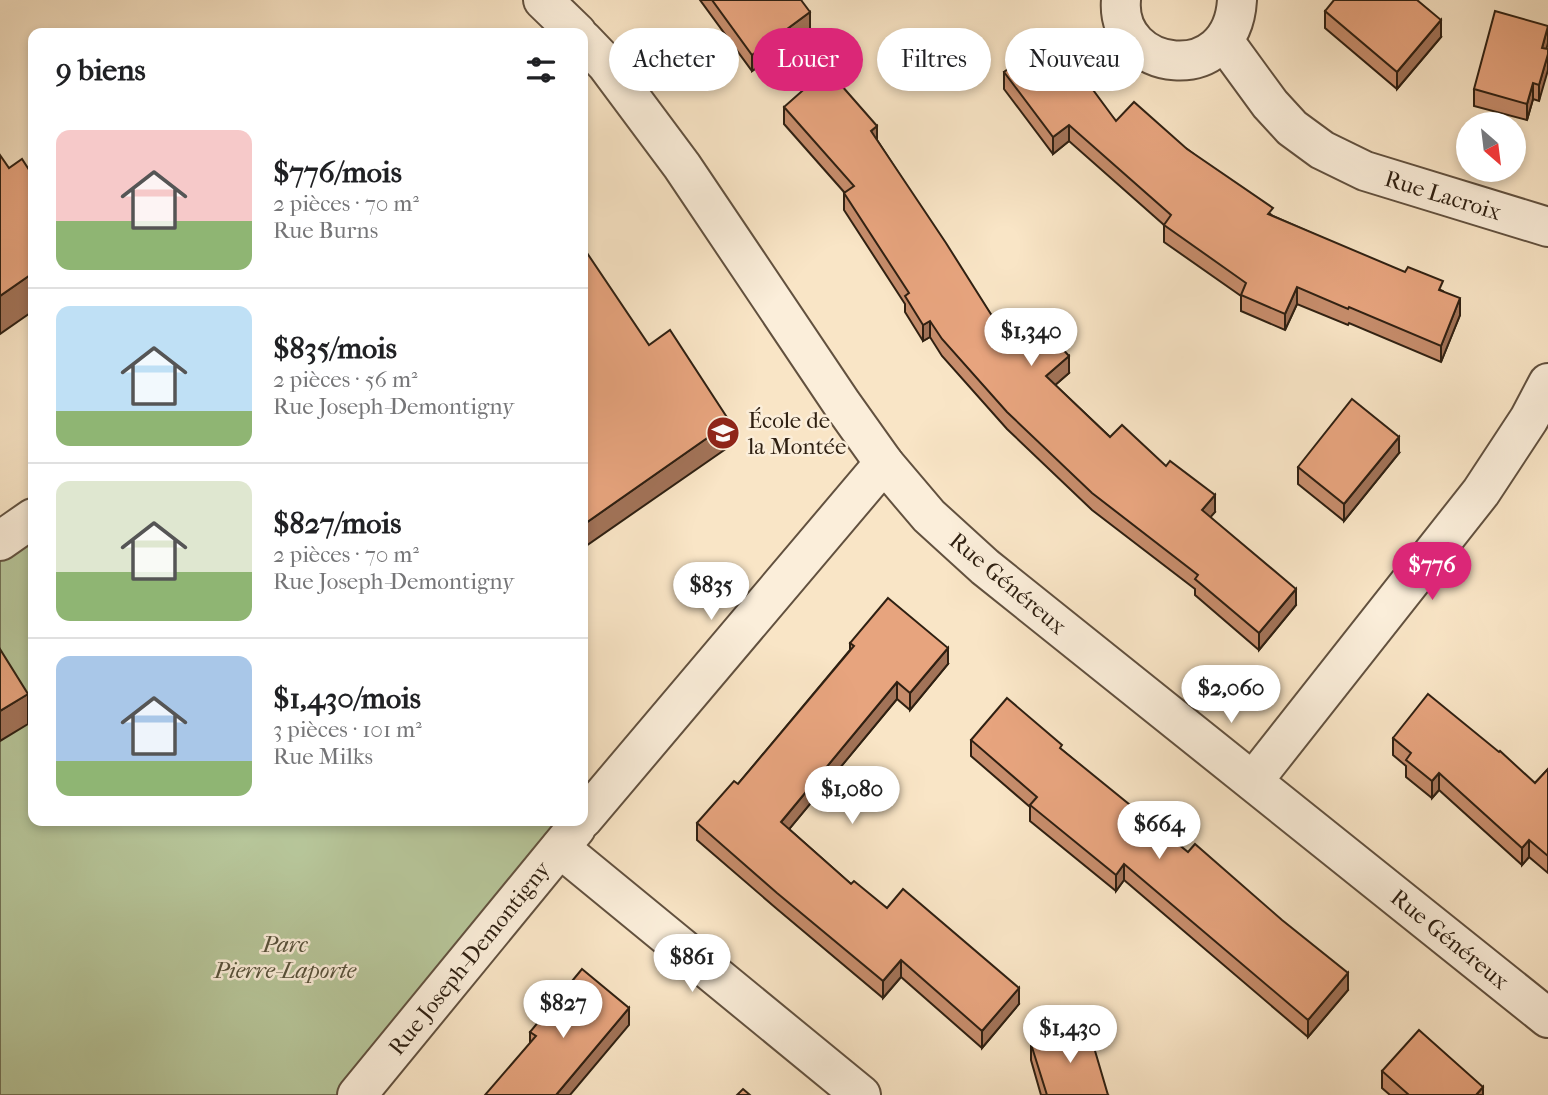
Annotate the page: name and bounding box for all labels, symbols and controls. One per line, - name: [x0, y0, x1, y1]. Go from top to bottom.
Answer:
- chip: Acheter: [609, 28, 739, 91]
- chip: Louer: [753, 28, 863, 91]
- chip: Filtres: [877, 28, 991, 91]
- chip: Nouveau: [1005, 28, 1144, 91]
- icon: filters: [522, 51, 560, 89]
- text: 9 biens: [56, 53, 146, 88]
- north arrow: [1456, 112, 1526, 182]
- map controls: [1456, 112, 1526, 182]
- text: $776/mois: [273, 155, 402, 190]
- icon: home: [112, 158, 196, 242]
- street label: Rue Lacroix: [1381, 165, 1504, 226]
- text: 2 pièces · 70 m²: [273, 190, 419, 217]
- text: Rue Burns: [273, 217, 378, 244]
- pin: $1,340: [974, 308, 1088, 368]
- text: $1,340: [1000, 317, 1062, 344]
- text: $835/mois: [273, 331, 397, 366]
- icon: home: [112, 334, 196, 418]
- text: 2 pièces · 56 m²: [273, 366, 418, 393]
- text: Rue Joseph-Demontigny: [273, 393, 514, 420]
- place label: École de la Montée: [747, 407, 846, 460]
- school or university icon: École de la Montée: [704, 414, 742, 452]
- text: $827/mois: [273, 506, 401, 541]
- icon: home: [112, 509, 196, 593]
- street label: Rue Généreux: [944, 527, 1071, 640]
- text: 2 pièces · 70 m²: [273, 541, 419, 568]
- pin: $776: [1391, 542, 1473, 602]
- text: $776: [1408, 551, 1456, 578]
- pin: $835: [670, 562, 752, 622]
- text: Rue Joseph-Demontigny: [273, 568, 514, 595]
- text: $835: [689, 571, 733, 598]
- pin: $2,060: [1174, 666, 1288, 725]
- text: $2,060: [1197, 674, 1265, 701]
- text: $1,430/mois: [273, 681, 421, 716]
- icon: home: [112, 684, 196, 768]
- text: 3 pièces · 101 m²: [273, 716, 422, 743]
- text: Rue Milks: [273, 743, 373, 770]
- pin: $1,080: [795, 766, 909, 826]
- text: $1,080: [821, 775, 883, 802]
- pin: $664: [1118, 802, 1200, 861]
- text: $664: [1133, 810, 1185, 837]
- street label: Rue Joseph-Demontigny: [383, 855, 556, 1061]
- street label: Rue Généreux: [1385, 884, 1514, 995]
- park label: Parc Pierre-Laporte: [213, 931, 357, 984]
- pin: $861: [651, 934, 733, 994]
- text: $861: [670, 943, 714, 970]
- pin: $827: [522, 981, 604, 1040]
- text: $827: [539, 989, 587, 1016]
- pin: $1,430: [1013, 1006, 1127, 1065]
- text: $1,430: [1039, 1014, 1101, 1041]

